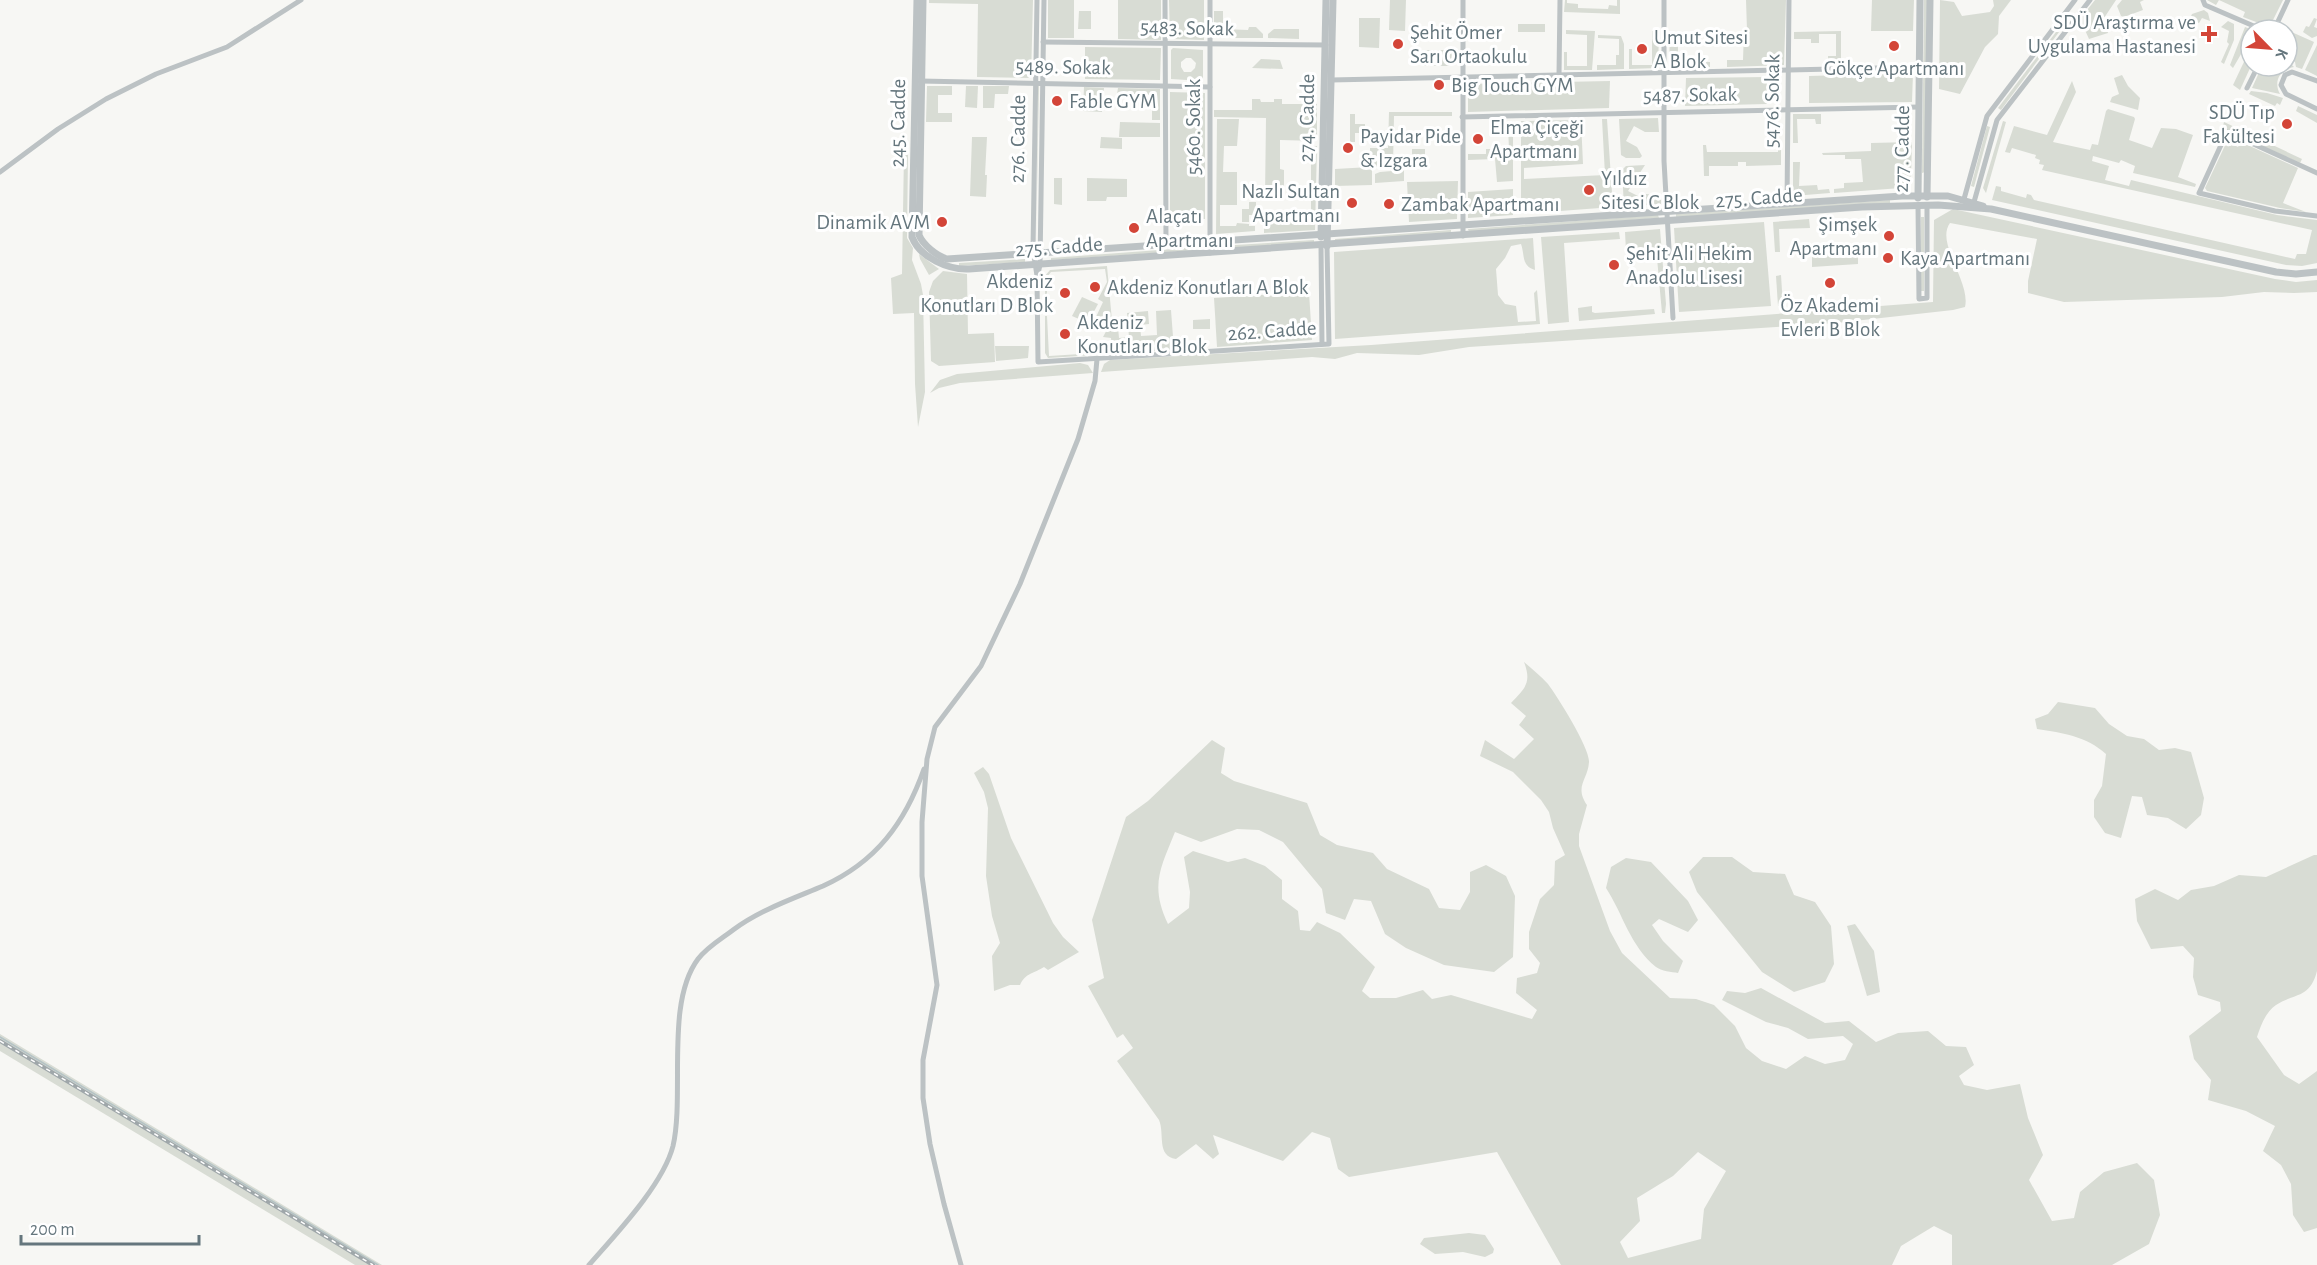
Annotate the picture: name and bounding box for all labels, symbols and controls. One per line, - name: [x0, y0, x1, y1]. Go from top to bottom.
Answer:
- place label: SDÜ Araştırma ve Uygulama Hastanesi: [2028, 11, 2196, 57]
- street label: 5483. Sokak: [1140, 17, 1235, 39]
- north arrow: [2239, 18, 2299, 78]
- place label: Şehit Ömer Sarı Ortaokulu: [1410, 21, 1528, 67]
- marker: SDÜ Araştırma ve Uygulama Hastanesi: [2200, 25, 2218, 43]
- place label: Umut Sitesi A Blok: [1654, 27, 1748, 72]
- marker: Şehit Ömer Sarı Ortaokulu: [1391, 37, 1405, 51]
- marker: Gökçe Apartmanı: [1887, 39, 1901, 53]
- marker: Umut Sitesi A Blok: [1635, 42, 1649, 56]
- text: K: [2272, 46, 2291, 62]
- street label: 5476. Sokak: [1761, 53, 1783, 148]
- street label: 5489. Sokak: [1015, 56, 1111, 78]
- place label: Gökçe Apartmanı: [1824, 58, 1964, 79]
- street label: 274. Cadde: [1296, 73, 1318, 163]
- place label: Big Touch GYM: [1451, 75, 1574, 96]
- street label: 245. Cadde: [887, 78, 909, 168]
- street label: 5460. Sokak: [1183, 78, 1204, 175]
- marker: Big Touch GYM: [1432, 78, 1446, 92]
- street label: 5487. Sokak: [1643, 84, 1738, 106]
- place label: Fable GYM: [1069, 91, 1157, 112]
- marker: Fable GYM: [1050, 94, 1064, 108]
- street label: 276. Cadde: [1007, 95, 1029, 183]
- place label: SDÜ Tıp Fakültesi: [2202, 101, 2275, 147]
- street label: 277. Cadde: [1891, 105, 1913, 193]
- place label: Elma Çiçeği Apartmanı: [1490, 117, 1584, 162]
- marker: SDÜ Tıp Fakültesi: [2280, 117, 2294, 131]
- place label: Payidar Pide & Izgara: [1360, 126, 1461, 171]
- marker: Elma Çiçeği Apartmanı: [1471, 132, 1485, 146]
- marker: Payidar Pide & Izgara: [1341, 141, 1355, 155]
- place label: Yıldız Sitesi C Blok: [1601, 168, 1700, 213]
- place label: Nazlı Sultan Apartmanı: [1241, 181, 1340, 226]
- marker: Yıldız Sitesi C Blok: [1582, 183, 1596, 197]
- street label: 275. Cadde: [1715, 184, 1803, 212]
- place label: Zambak Apartmanı: [1401, 194, 1560, 215]
- marker: Nazlı Sultan Apartmanı: [1345, 196, 1359, 210]
- marker: Zambak Apartmanı: [1382, 197, 1396, 211]
- place label: Alaçatı Apartmanı: [1146, 206, 1234, 251]
- place label: Dinamik AVM: [816, 212, 930, 233]
- place label: Şimşek Apartmanı: [1789, 214, 1877, 259]
- marker: Dinamik AVM: [935, 215, 949, 229]
- marker: Alaçatı Apartmanı: [1127, 221, 1141, 235]
- marker: Şimşek Apartmanı: [1882, 229, 1896, 243]
- street label: 275. Cadde: [1015, 233, 1103, 261]
- place label: Şehit Ali Hekim Anadolu Lisesi: [1626, 243, 1752, 288]
- place label: Kaya Apartmanı: [1900, 248, 2030, 269]
- marker: Kaya Apartmanı: [1881, 251, 1895, 265]
- marker: Şehit Ali Hekim Anadolu Lisesi: [1607, 258, 1621, 272]
- place label: Akdeniz Konutları D Blok: [920, 271, 1053, 316]
- marker: Öz Akademi Evleri B Blok: [1823, 276, 1837, 290]
- place label: Akdeniz Konutları A Blok: [1107, 277, 1309, 298]
- marker: Akdeniz Konutları A Blok: [1088, 280, 1102, 294]
- marker: Akdeniz Konutları D Blok: [1058, 286, 1072, 300]
- place label: Öz Akademi Evleri B Blok: [1780, 294, 1880, 340]
- place label: Akdeniz Konutları C Blok: [1077, 312, 1208, 357]
- street label: 262. Cadde: [1227, 317, 1317, 345]
- marker: Akdeniz Konutları C Blok: [1058, 327, 1072, 341]
- scale bar: [21, 1208, 200, 1246]
- text: 200 m: [30, 1221, 75, 1239]

